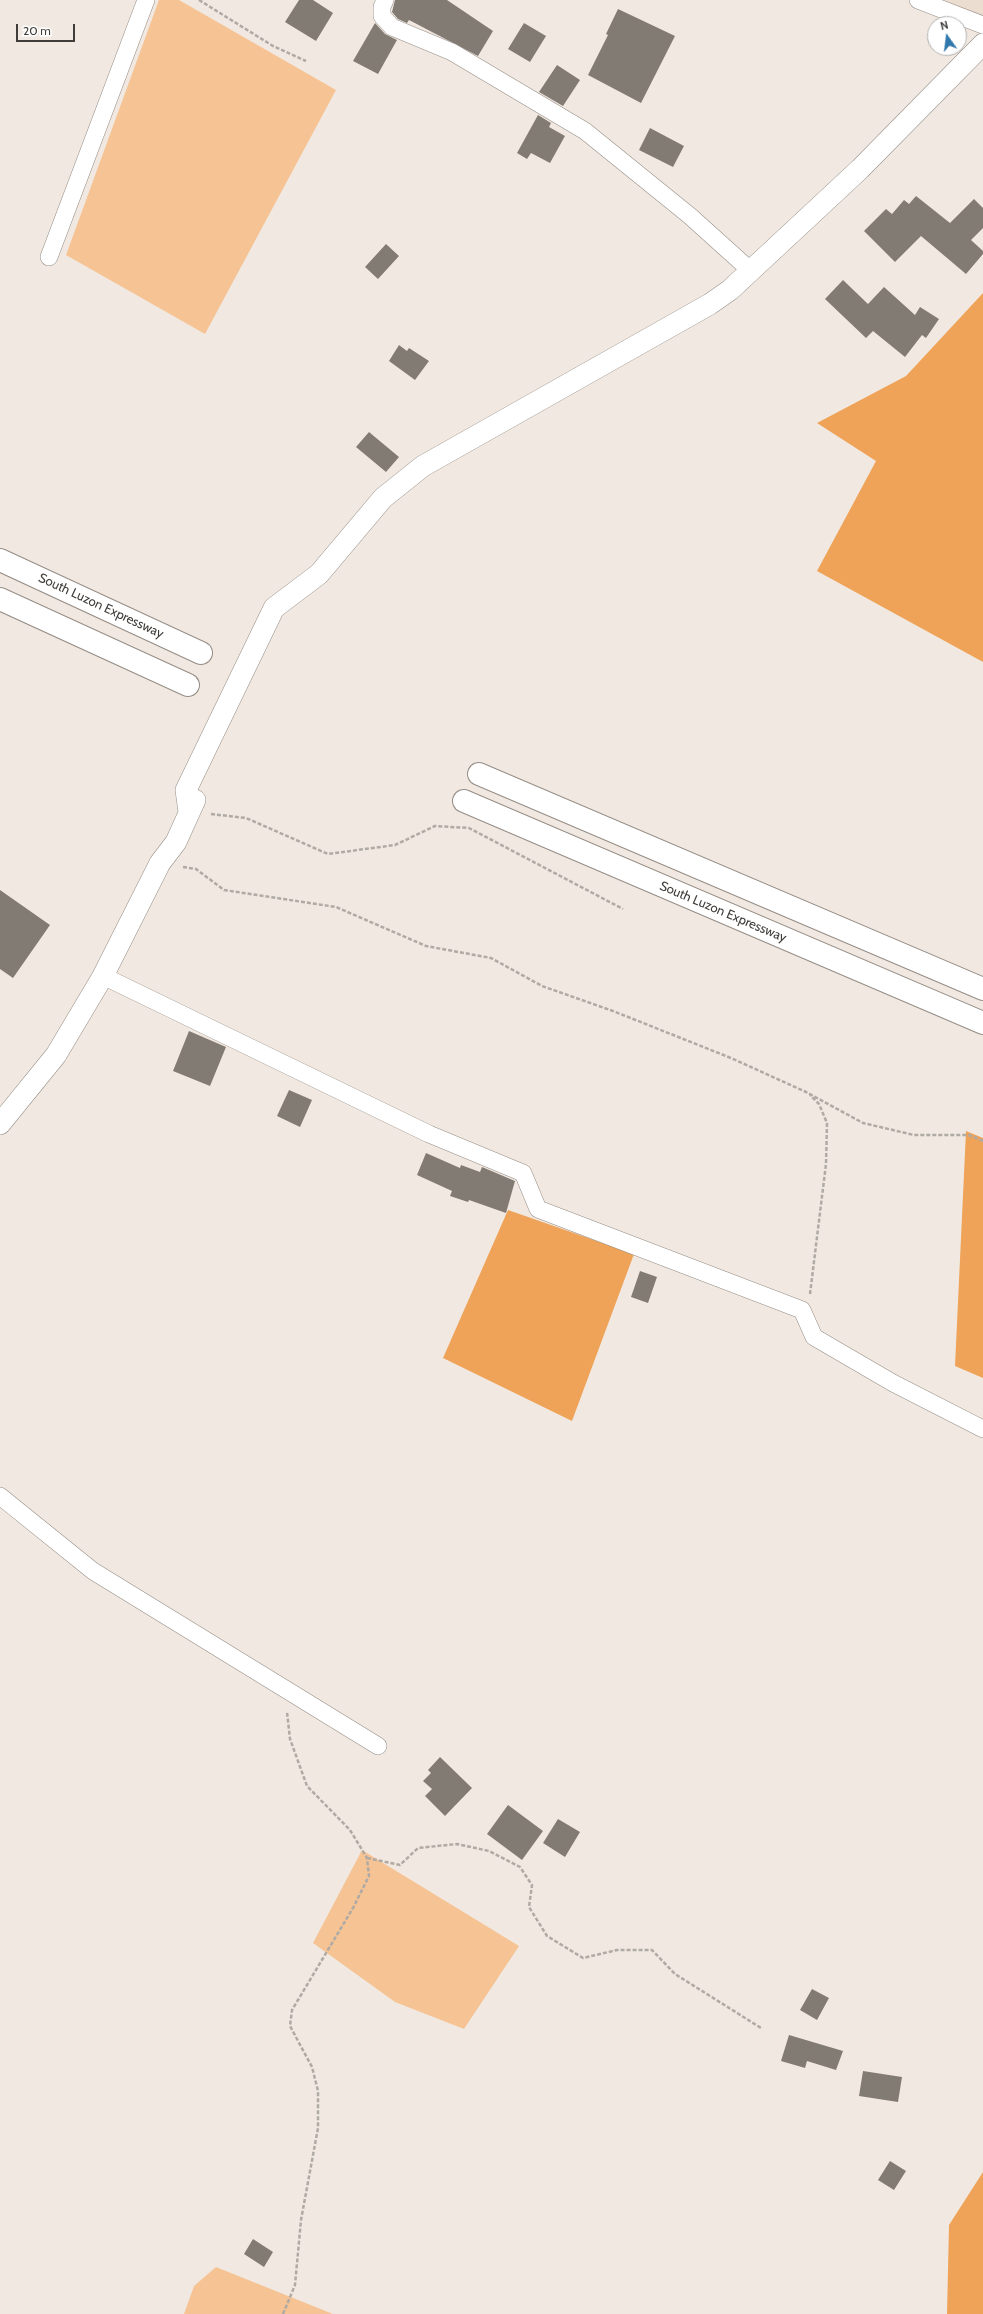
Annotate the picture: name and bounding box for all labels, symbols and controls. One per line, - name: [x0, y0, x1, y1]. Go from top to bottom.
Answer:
- scale bar: [18, 16, 77, 42]
- north arrow: [927, 16, 967, 56]
- text: N: [939, 18, 950, 33]
- text: 20 m: [23, 23, 51, 38]
- street label: South Luzon Expressway: [36, 570, 166, 642]
- street label: South Luzon Expressway: [657, 878, 789, 946]

